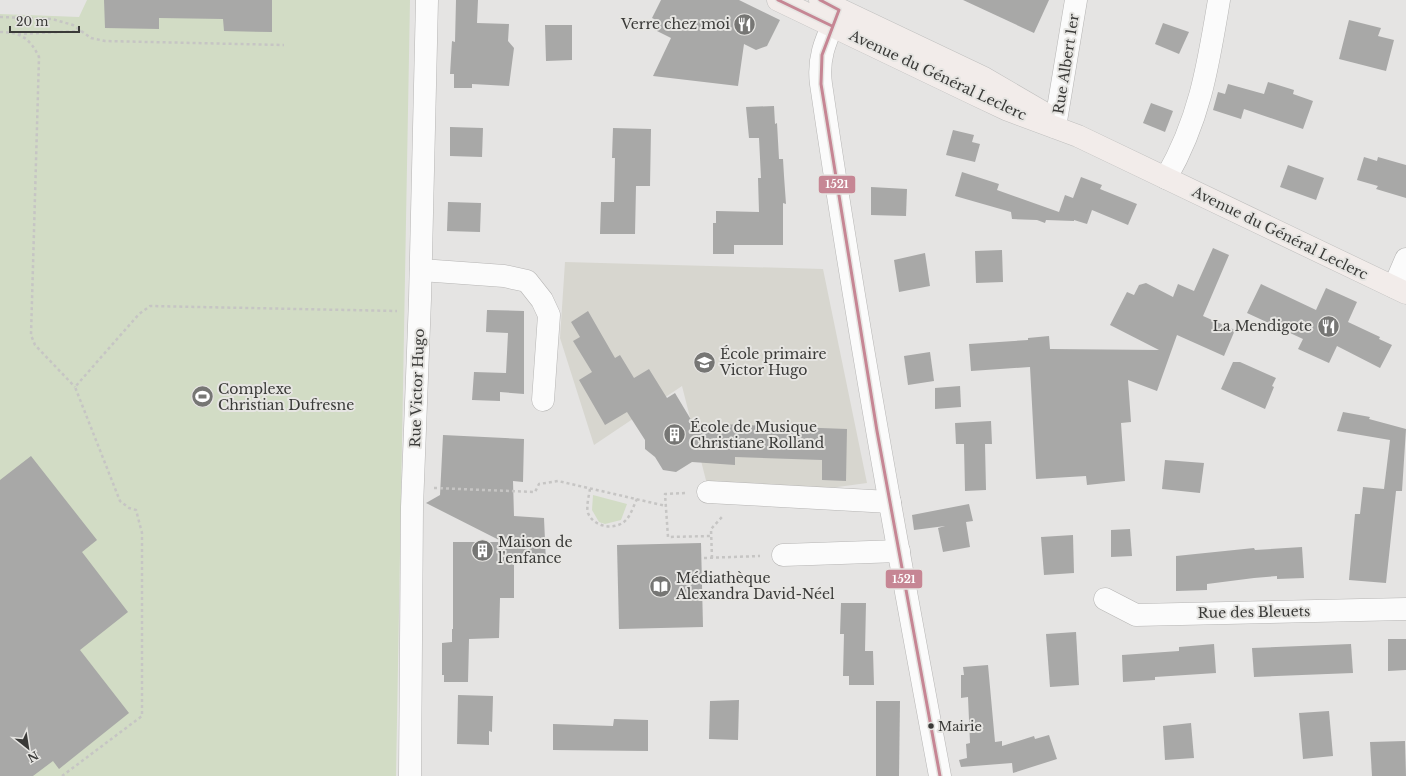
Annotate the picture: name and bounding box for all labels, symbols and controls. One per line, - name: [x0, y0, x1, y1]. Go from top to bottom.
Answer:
- scale bar: [10, 8, 79, 34]
- restaurant icon: Verre chez moi: [732, 11, 758, 37]
- street label: Rue Albert 1er: [1049, 12, 1083, 115]
- text: 20 m: [16, 14, 48, 29]
- place label: Verre chez moi: [620, 15, 730, 33]
- street label: Avenue du Général Leclerc: [846, 26, 1030, 124]
- line badge: 1521: [818, 175, 856, 194]
- text: 1521: [825, 177, 849, 191]
- street label: Avenue du Général Leclerc: [1188, 182, 1371, 284]
- restaurant icon: La Mendigote: [1315, 313, 1341, 339]
- place label: La Mendigote: [1213, 317, 1312, 335]
- street label: Rue Victor Hugo: [406, 328, 428, 448]
- place label: École primaire Victor Hugo: [719, 345, 826, 379]
- school or university icon: École primaire Victor Hugo: [692, 349, 718, 375]
- place label: Complexe Christian Dufresne: [218, 380, 354, 414]
- sports icon: Complexe Christian Dufresne: [189, 384, 215, 410]
- place label: École de Musique Christiane Rolland: [690, 418, 825, 452]
- building icon: École de Musique Christiane Rolland: [662, 422, 688, 448]
- place label: Maison de l'enfance: [498, 533, 572, 567]
- building icon: Maison de l'enfance: [470, 537, 496, 563]
- place label: Médiathèque Alexandra David-Néel: [675, 569, 835, 603]
- line badge: 1521: [885, 569, 923, 589]
- text: 1521: [892, 572, 916, 586]
- library icon: Médiathèque Alexandra David-Néel: [647, 573, 673, 599]
- street label: Rue des Bleuets: [1198, 602, 1310, 622]
- place label: Mairie: [938, 718, 982, 735]
- marker: Mairie: [926, 721, 936, 731]
- north arrow: [8, 728, 48, 768]
- text: N: [24, 748, 41, 766]

